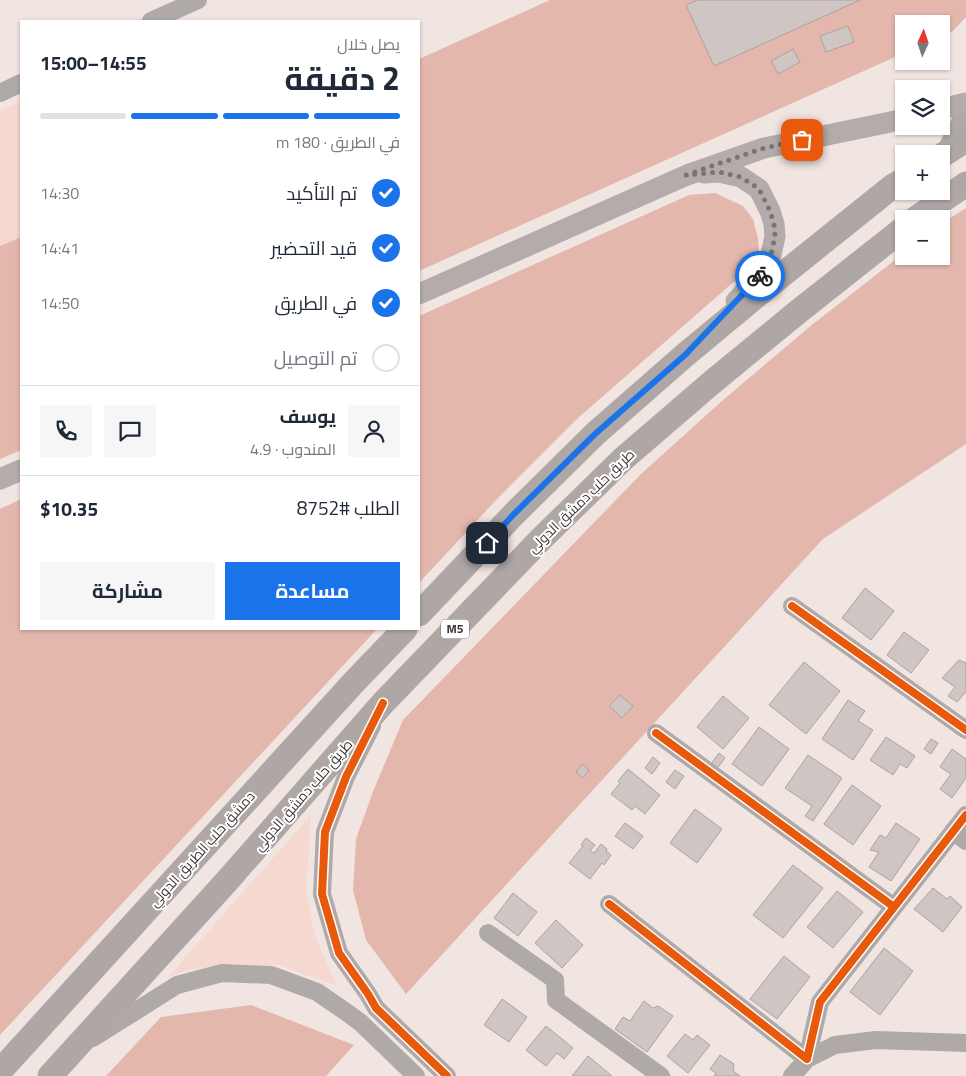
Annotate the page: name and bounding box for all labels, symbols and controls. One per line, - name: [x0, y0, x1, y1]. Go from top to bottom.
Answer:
- north arrow: [895, 15, 950, 70]
- map controls: [895, 15, 950, 265]
- text: يصل خلال: [337, 32, 400, 56]
- text: 14:55–15:00: [40, 48, 147, 77]
- text: 2 دقيقة: [285, 54, 400, 102]
- button: layers: [895, 80, 950, 135]
- pin: [781, 119, 823, 161]
- icon: bag: [788, 126, 816, 154]
- text: في الطريق · 180 m: [276, 130, 400, 154]
- button: +: [895, 145, 950, 200]
- text: تم التأكيد: [286, 178, 357, 207]
- icon: check: [372, 179, 400, 207]
- text: 14:30: [40, 181, 79, 205]
- button: −: [895, 210, 950, 265]
- text: قيد التحضير: [271, 233, 357, 262]
- icon: check: [372, 234, 400, 262]
- text: 14:41: [40, 236, 79, 260]
- courier: [735, 251, 785, 301]
- icon: bike: [746, 262, 774, 290]
- text: في الطريق: [274, 288, 357, 317]
- icon: check: [372, 289, 400, 317]
- text: 14:50: [40, 291, 79, 315]
- text: تم التوصيل: [274, 343, 357, 372]
- text: يوسف: [280, 401, 336, 430]
- button: phone: [40, 405, 92, 457]
- button: chat: [104, 405, 156, 457]
- button: person: [348, 405, 400, 457]
- text: المندوب · 4.9: [250, 437, 336, 461]
- street label: طريق حلب دمشق الدولي: [522, 444, 640, 559]
- text: الطلب #8752: [297, 493, 400, 522]
- text: $10.35: [40, 494, 98, 523]
- pin: [466, 522, 508, 564]
- icon: home: [473, 529, 501, 557]
- button: مشاركة: [40, 562, 215, 620]
- button: مساعدة: [225, 562, 400, 620]
- road number: M5: [441, 620, 469, 638]
- street label: طريق حلب دمشق الدولي: [248, 734, 359, 856]
- street label: دمشق حلب الطريق الدولي: [144, 786, 261, 913]

